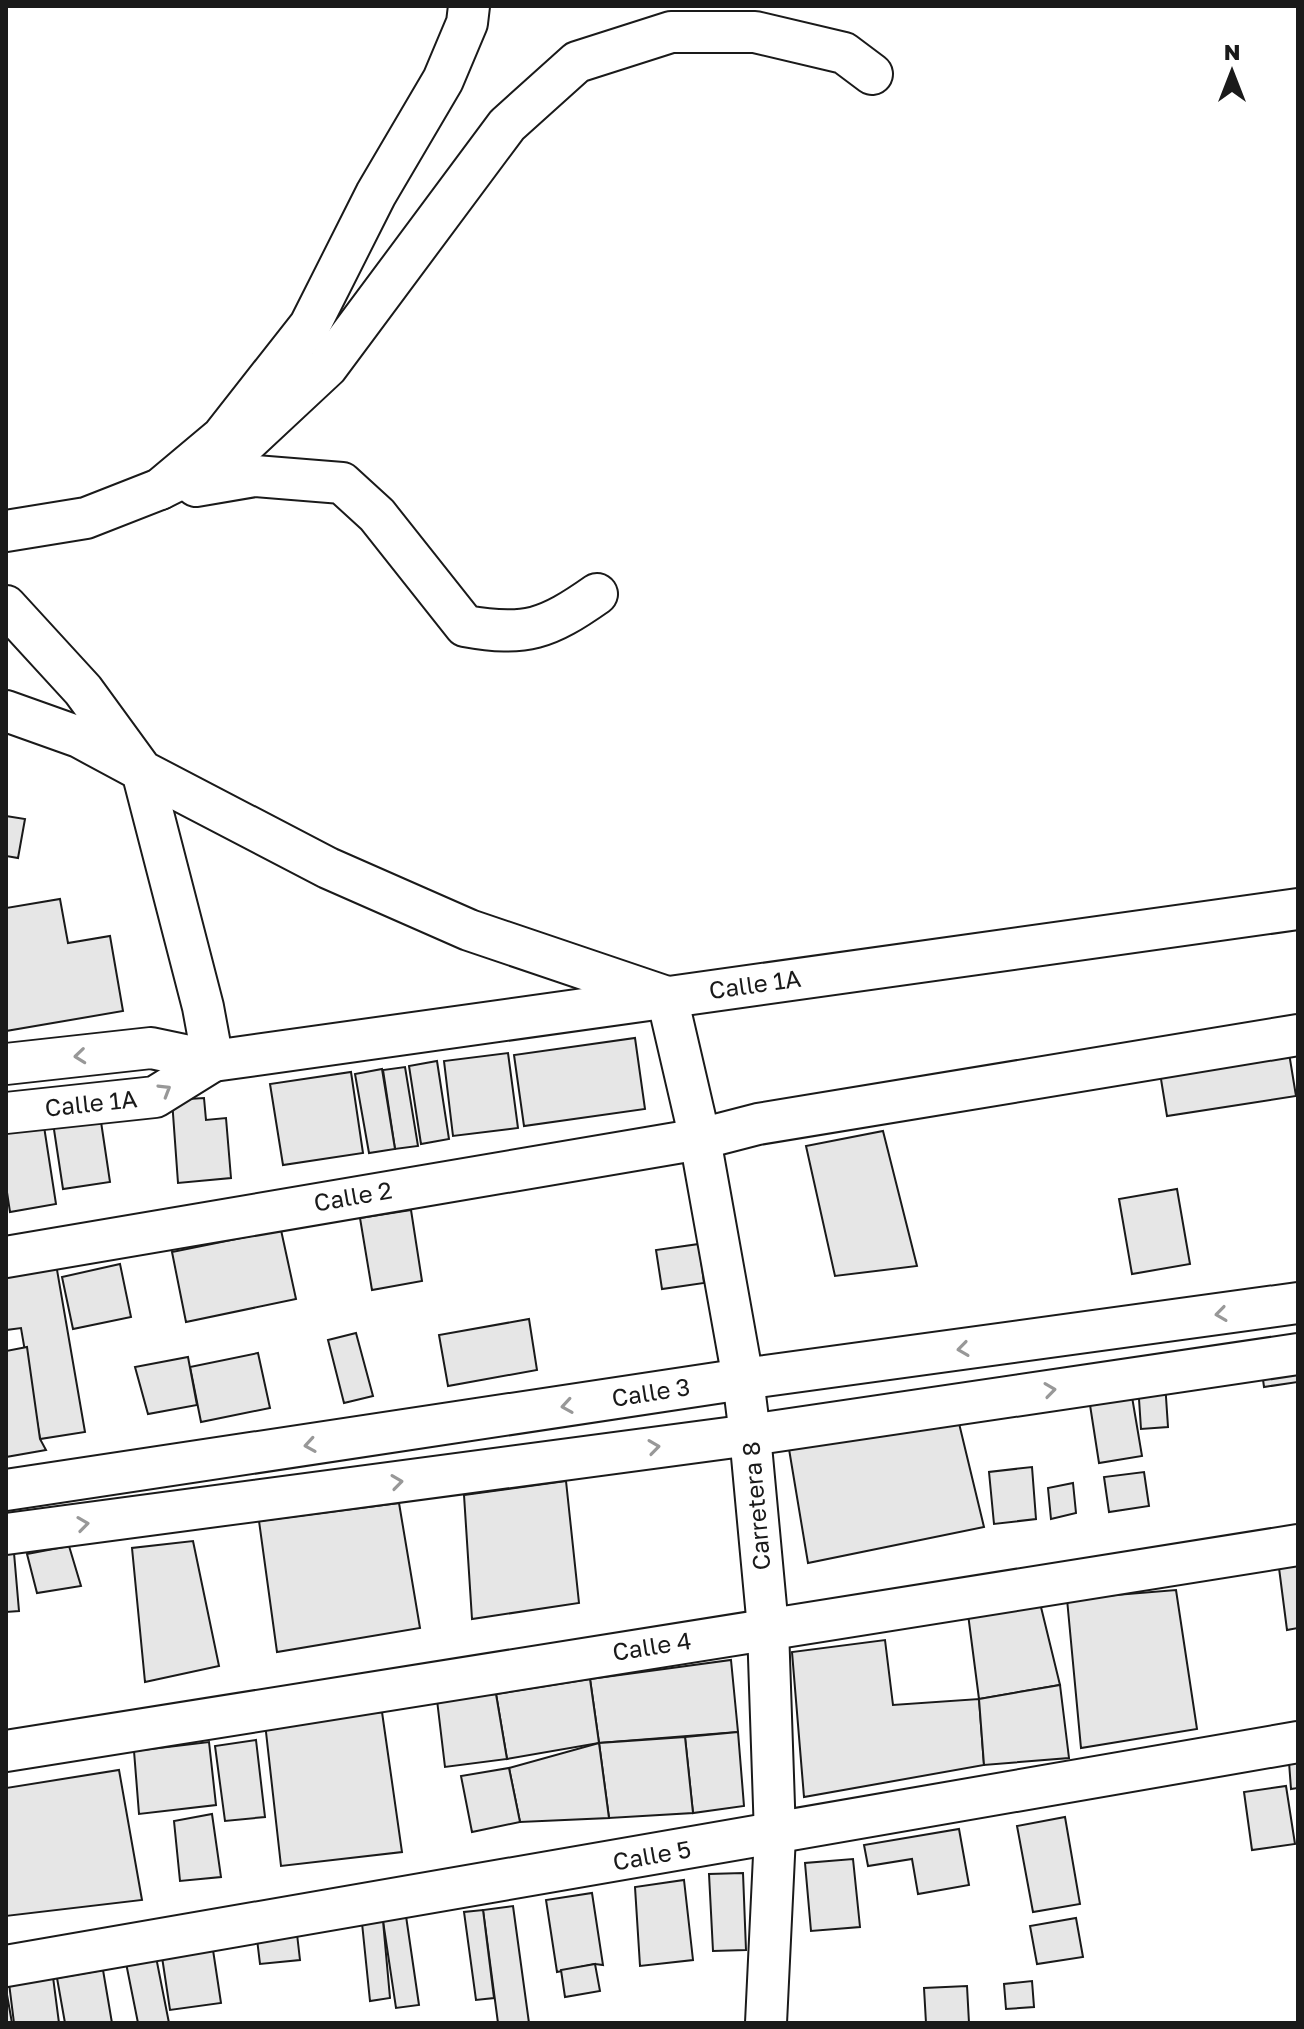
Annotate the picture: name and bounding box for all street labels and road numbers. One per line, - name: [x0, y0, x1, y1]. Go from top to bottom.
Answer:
- street label: Calle 1A: [707, 963, 803, 1004]
- street label: Calle 1A: [43, 1083, 138, 1122]
- street label: Calle 2: [311, 1174, 394, 1217]
- street label: Calle 3: [609, 1371, 692, 1412]
- street label: Carretera 8: [735, 1441, 776, 1572]
- street label: Calle 4: [610, 1625, 693, 1666]
- street label: Calle 5: [610, 1833, 693, 1876]

